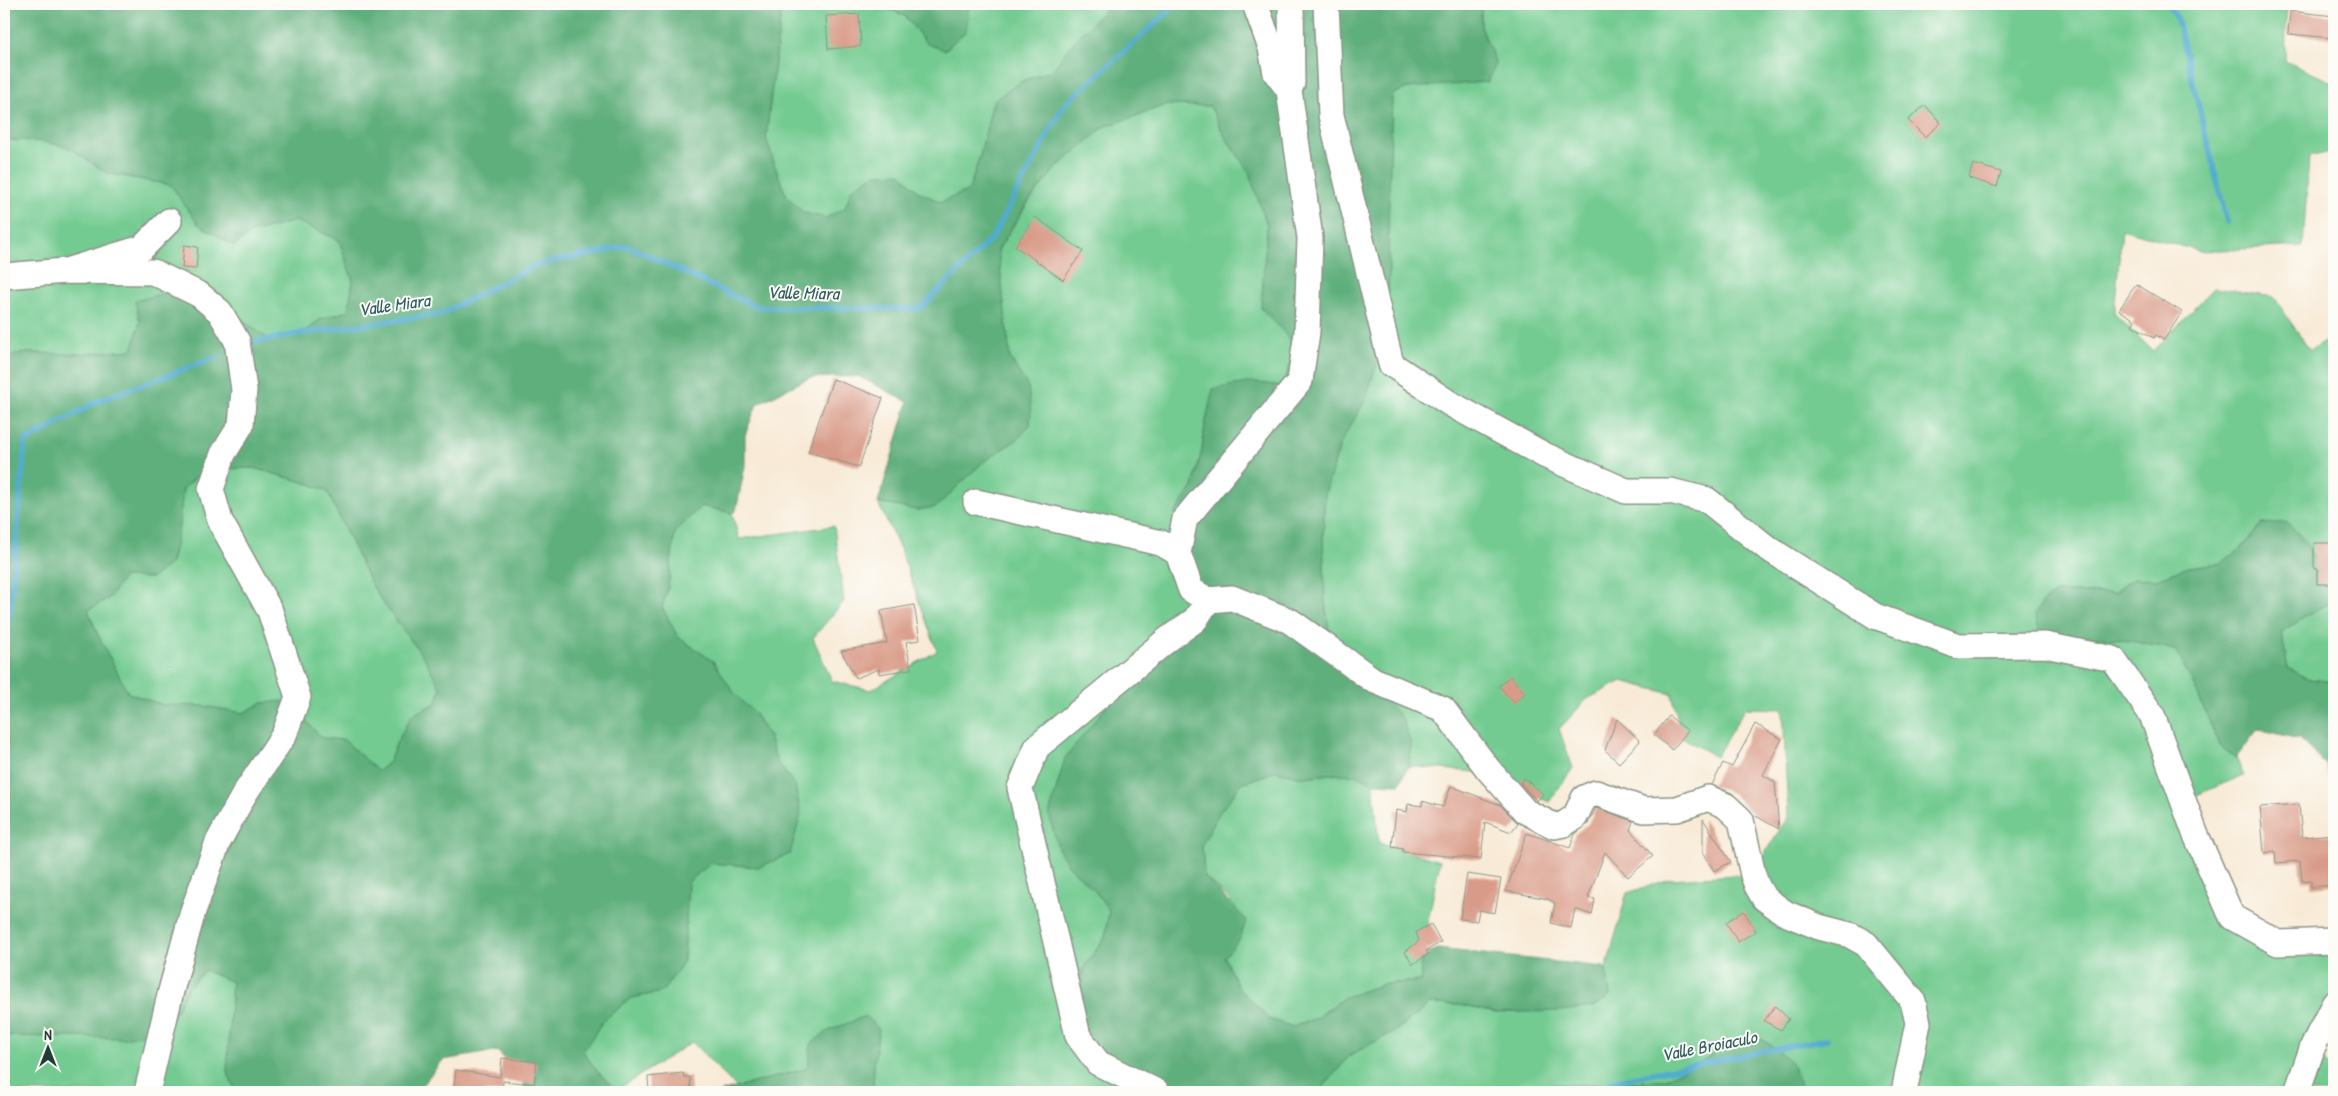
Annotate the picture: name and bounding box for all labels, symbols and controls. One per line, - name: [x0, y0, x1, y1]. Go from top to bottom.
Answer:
- water label: Valle Miara: [767, 279, 841, 306]
- water label: Valle Miara: [357, 287, 433, 322]
- north arrow: [22, 1024, 72, 1074]
- water label: Valle Broiaculo: [1659, 1024, 1761, 1067]
- text: N: [44, 1025, 52, 1044]

